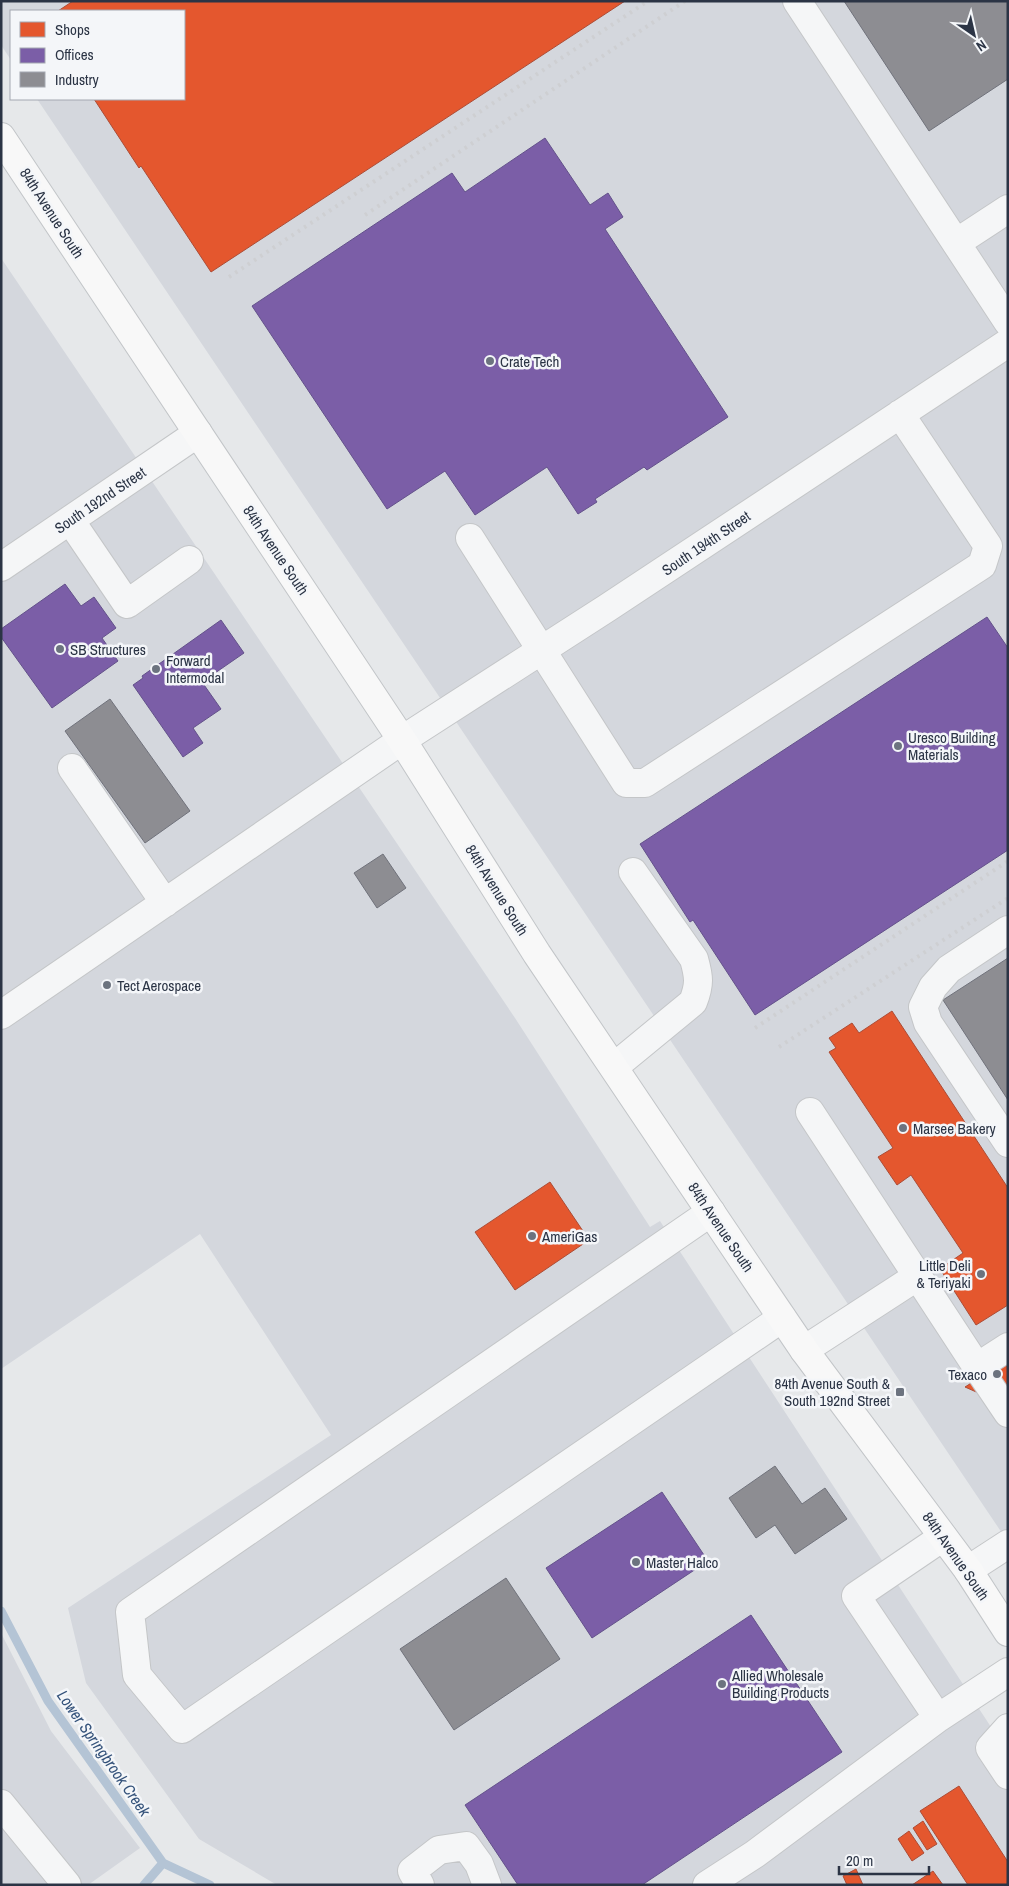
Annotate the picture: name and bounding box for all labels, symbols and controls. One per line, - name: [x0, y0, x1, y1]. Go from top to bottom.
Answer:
- legend: [10, 10, 185, 100]
- north arrow: [949, 10, 999, 60]
- text: Shops: [55, 19, 90, 40]
- text: N: [973, 36, 990, 56]
- text: Offices: [55, 44, 94, 65]
- text: Industry: [55, 69, 100, 90]
- street label: 84th Avenue South: [15, 164, 89, 262]
- place label: Crate Tech: [500, 351, 559, 372]
- marker: Crate Tech: [484, 355, 496, 367]
- street label: South 192nd Street: [50, 461, 150, 538]
- street label: 84th Avenue South: [238, 501, 314, 599]
- street label: South 194th Street: [658, 505, 755, 580]
- place label: SB Structures: [70, 639, 146, 660]
- marker: SB Structures: [54, 643, 66, 655]
- place label: Forward Intermodal: [166, 650, 224, 688]
- marker: Forward Intermodal: [150, 663, 162, 675]
- place label: Uresco Building Materials: [908, 727, 996, 765]
- marker: Uresco Building Materials: [892, 740, 904, 752]
- street label: 84th Avenue South: [461, 840, 533, 940]
- place label: Tect Aerospace: [117, 975, 201, 996]
- marker: Tect Aerospace: [101, 979, 113, 991]
- place label: Marsee Bakery: [913, 1118, 997, 1139]
- marker: Marsee Bakery: [897, 1122, 909, 1134]
- street label: 84th Avenue South: [683, 1178, 759, 1276]
- place label: AmeriGas: [541, 1226, 597, 1247]
- marker: AmeriGas: [526, 1230, 538, 1242]
- place label: Little Deli & Teriyaki: [917, 1255, 971, 1293]
- marker: Little Deli & Teriyaki: [975, 1268, 987, 1280]
- place label: Texaco: [948, 1364, 987, 1385]
- marker: Texaco: [991, 1368, 1003, 1380]
- place label: 84th Avenue South & South 192nd Street: [775, 1373, 891, 1411]
- marker: 84th Avenue South & South 192nd Street: [894, 1386, 906, 1398]
- street label: 84th Avenue South: [918, 1507, 994, 1605]
- place label: Master Halco: [646, 1552, 719, 1573]
- marker: Master Halco: [630, 1556, 642, 1568]
- place label: Allied Wholesale Building Products: [731, 1665, 829, 1703]
- marker: Allied Wholesale Building Products: [716, 1678, 728, 1690]
- water label: Lower Springbrook Creek: [52, 1685, 156, 1821]
- scale bar: [839, 1844, 929, 1876]
- text: 20 m: [846, 1850, 873, 1871]

